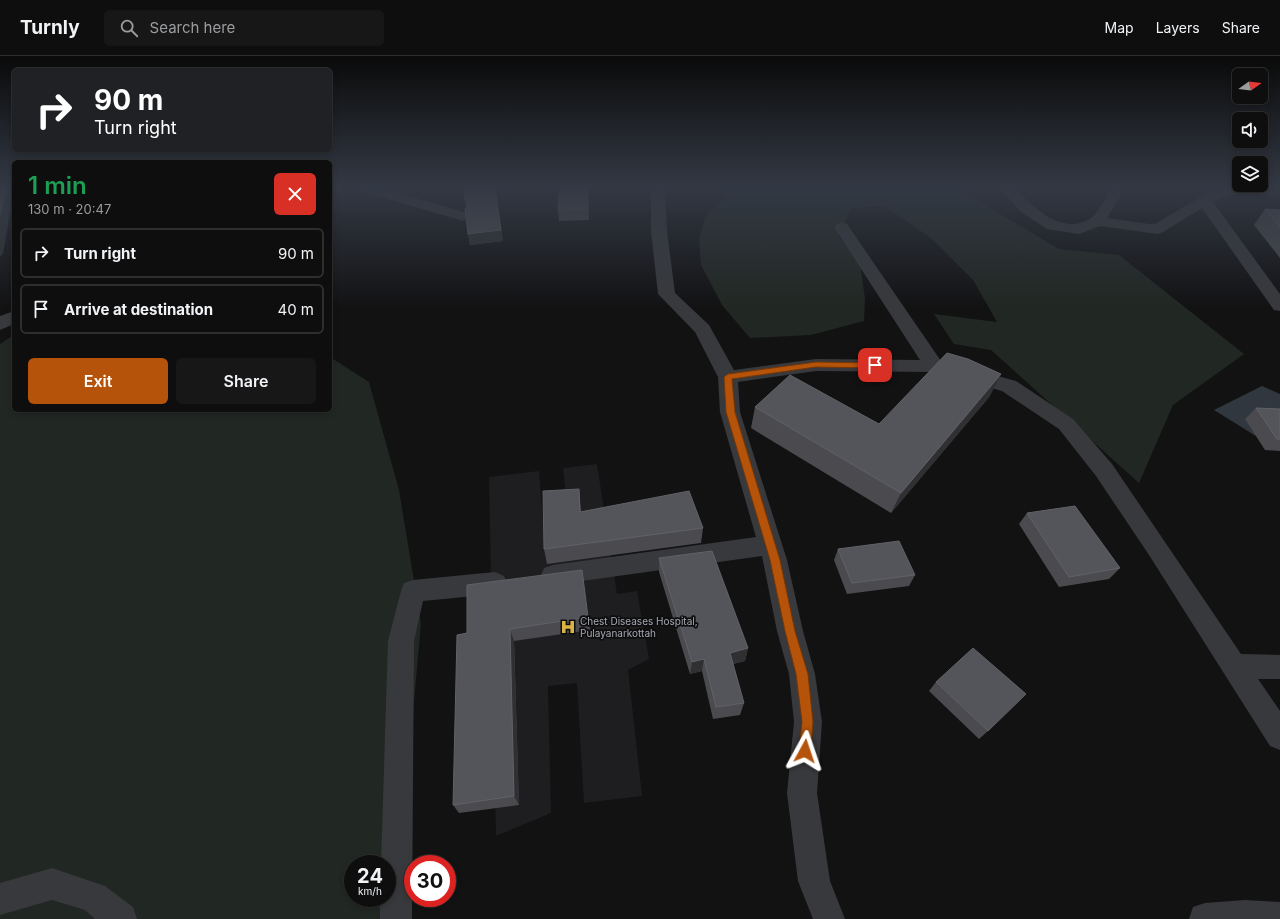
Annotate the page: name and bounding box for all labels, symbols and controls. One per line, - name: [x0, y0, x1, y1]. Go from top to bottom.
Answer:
- search box: [104, 10, 384, 46]
- text: Turnly: [20, 16, 80, 39]
- icon: search: [118, 17, 140, 39]
- text: Search here: [150, 18, 235, 37]
- text: Map: [1105, 19, 1134, 36]
- text: Layers: [1156, 19, 1200, 36]
- text: Share: [1222, 19, 1260, 36]
- north arrow: [1232, 68, 1268, 104]
- map controls: [1232, 68, 1268, 192]
- text: 90 m: [94, 83, 163, 117]
- icon: right: [28, 84, 80, 136]
- button: sound: [1232, 112, 1268, 148]
- text: Turn right: [94, 117, 177, 138]
- button: layers: [1232, 156, 1268, 192]
- text: 1 min: [28, 171, 87, 200]
- button: close: [274, 173, 316, 215]
- text: 130 m · 20:47: [28, 201, 111, 217]
- icon: right: [30, 242, 52, 264]
- text: Turn right: [64, 244, 136, 263]
- text: 90 m: [278, 244, 314, 263]
- icon: arrive: [30, 298, 52, 320]
- text: Arrive at destination: [64, 300, 213, 319]
- text: 40 m: [277, 300, 314, 319]
- pin: [858, 348, 892, 382]
- icon: arrive: [864, 354, 886, 376]
- button: Exit: [28, 358, 168, 404]
- button: Share: [176, 358, 316, 404]
- place label: Chest Diseases Hospital, Pulayanarkottah: [580, 615, 698, 639]
- hospital icon: Chest Diseases Hospital, Pulayanarkottah: [559, 618, 577, 636]
- position arrow: [784, 730, 826, 772]
- speed limit sign: 30: [404, 855, 456, 907]
- text: 24: [357, 864, 383, 888]
- text: km/h: [358, 885, 382, 897]

